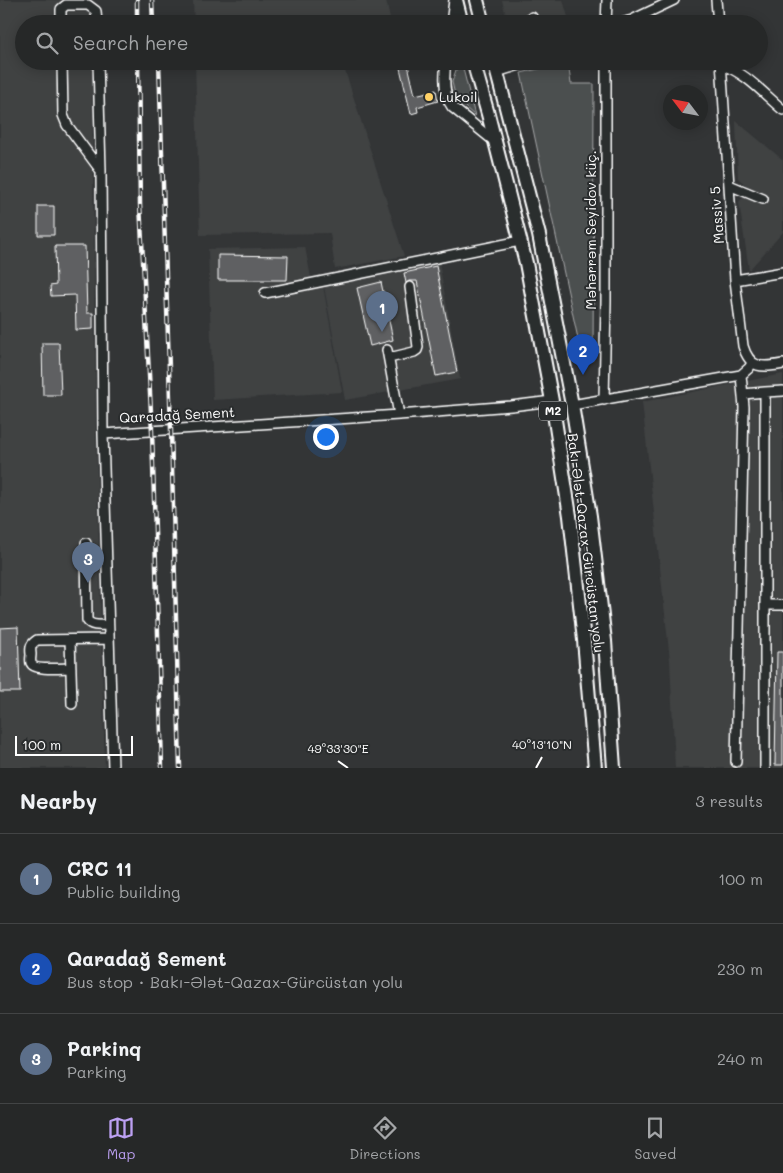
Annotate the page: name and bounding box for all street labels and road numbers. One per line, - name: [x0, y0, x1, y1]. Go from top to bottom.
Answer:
- street label: Məhərrəm Seyidov küç.: [581, 150, 600, 310]
- street label: Massiv 5: [705, 186, 728, 245]
- street label: Qaradağ Sement: [119, 402, 235, 427]
- road number: M2: [539, 402, 567, 421]
- street label: Bakı-Ələt-Qazax-Gürcüstan yolu: [564, 432, 609, 654]

